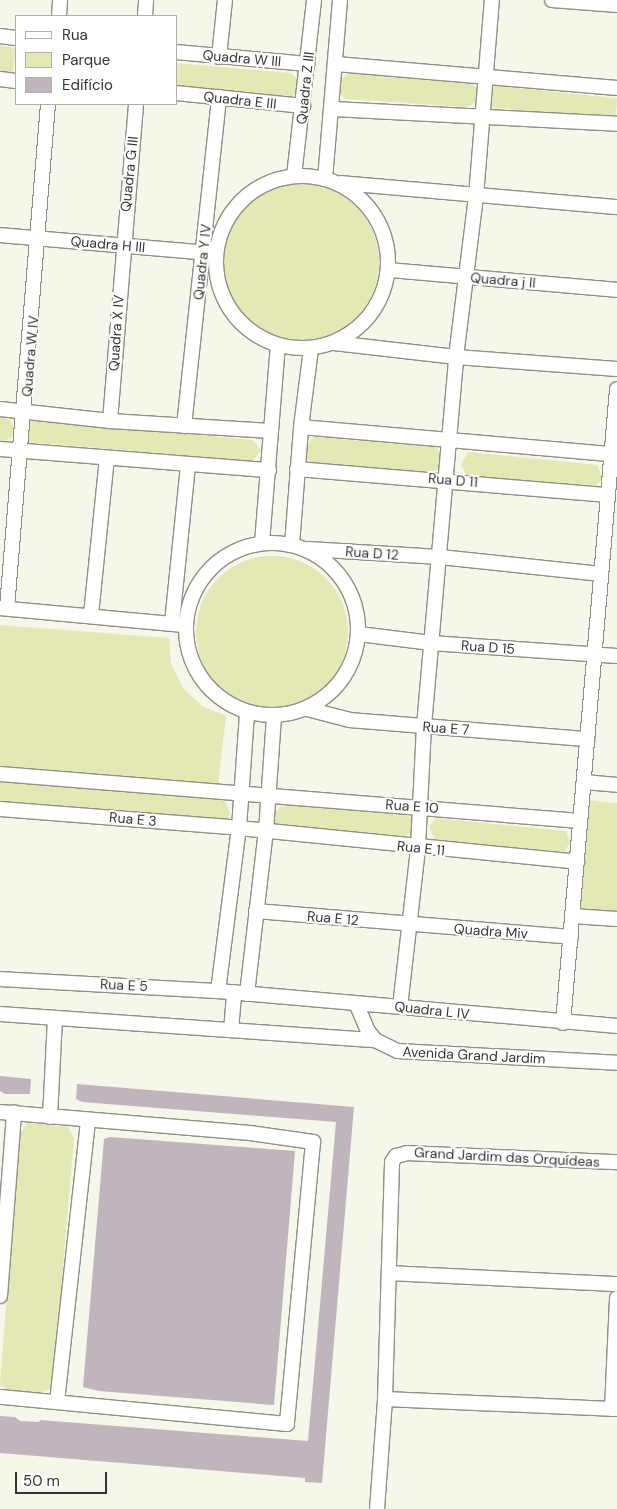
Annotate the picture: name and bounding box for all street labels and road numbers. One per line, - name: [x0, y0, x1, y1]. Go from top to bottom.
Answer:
- street label: Quadra W III: [202, 46, 282, 70]
- street label: Quadra Z III: [293, 51, 317, 125]
- street label: Quadra E III: [203, 88, 277, 112]
- street label: Quadra G III: [117, 135, 141, 213]
- street label: Quadra Y IV: [190, 223, 214, 301]
- street label: Quadra H III: [70, 232, 146, 256]
- street label: Quadra j II: [470, 269, 536, 291]
- street label: Quadra X IV: [105, 294, 127, 372]
- street label: Quadra W IV: [18, 315, 42, 397]
- street label: Rua D 11: [427, 469, 479, 491]
- street label: Rua D 12: [345, 543, 399, 563]
- street label: Rua D 15: [461, 637, 515, 657]
- street label: Rua E 7: [422, 718, 470, 738]
- street label: Rua E 10: [385, 796, 439, 816]
- street label: Rua E 3: [109, 809, 157, 829]
- street label: Rua E 11: [396, 837, 446, 859]
- street label: Rua E 12: [306, 907, 360, 929]
- street label: Quadra Miv: [453, 920, 529, 942]
- street label: Rua E 5: [100, 975, 148, 995]
- street label: Quadra L IV: [394, 998, 470, 1022]
- street label: Avenida Grand Jardim: [402, 1043, 546, 1067]
- street label: Grand Jardim das Orquídeas: [414, 1144, 600, 1170]

